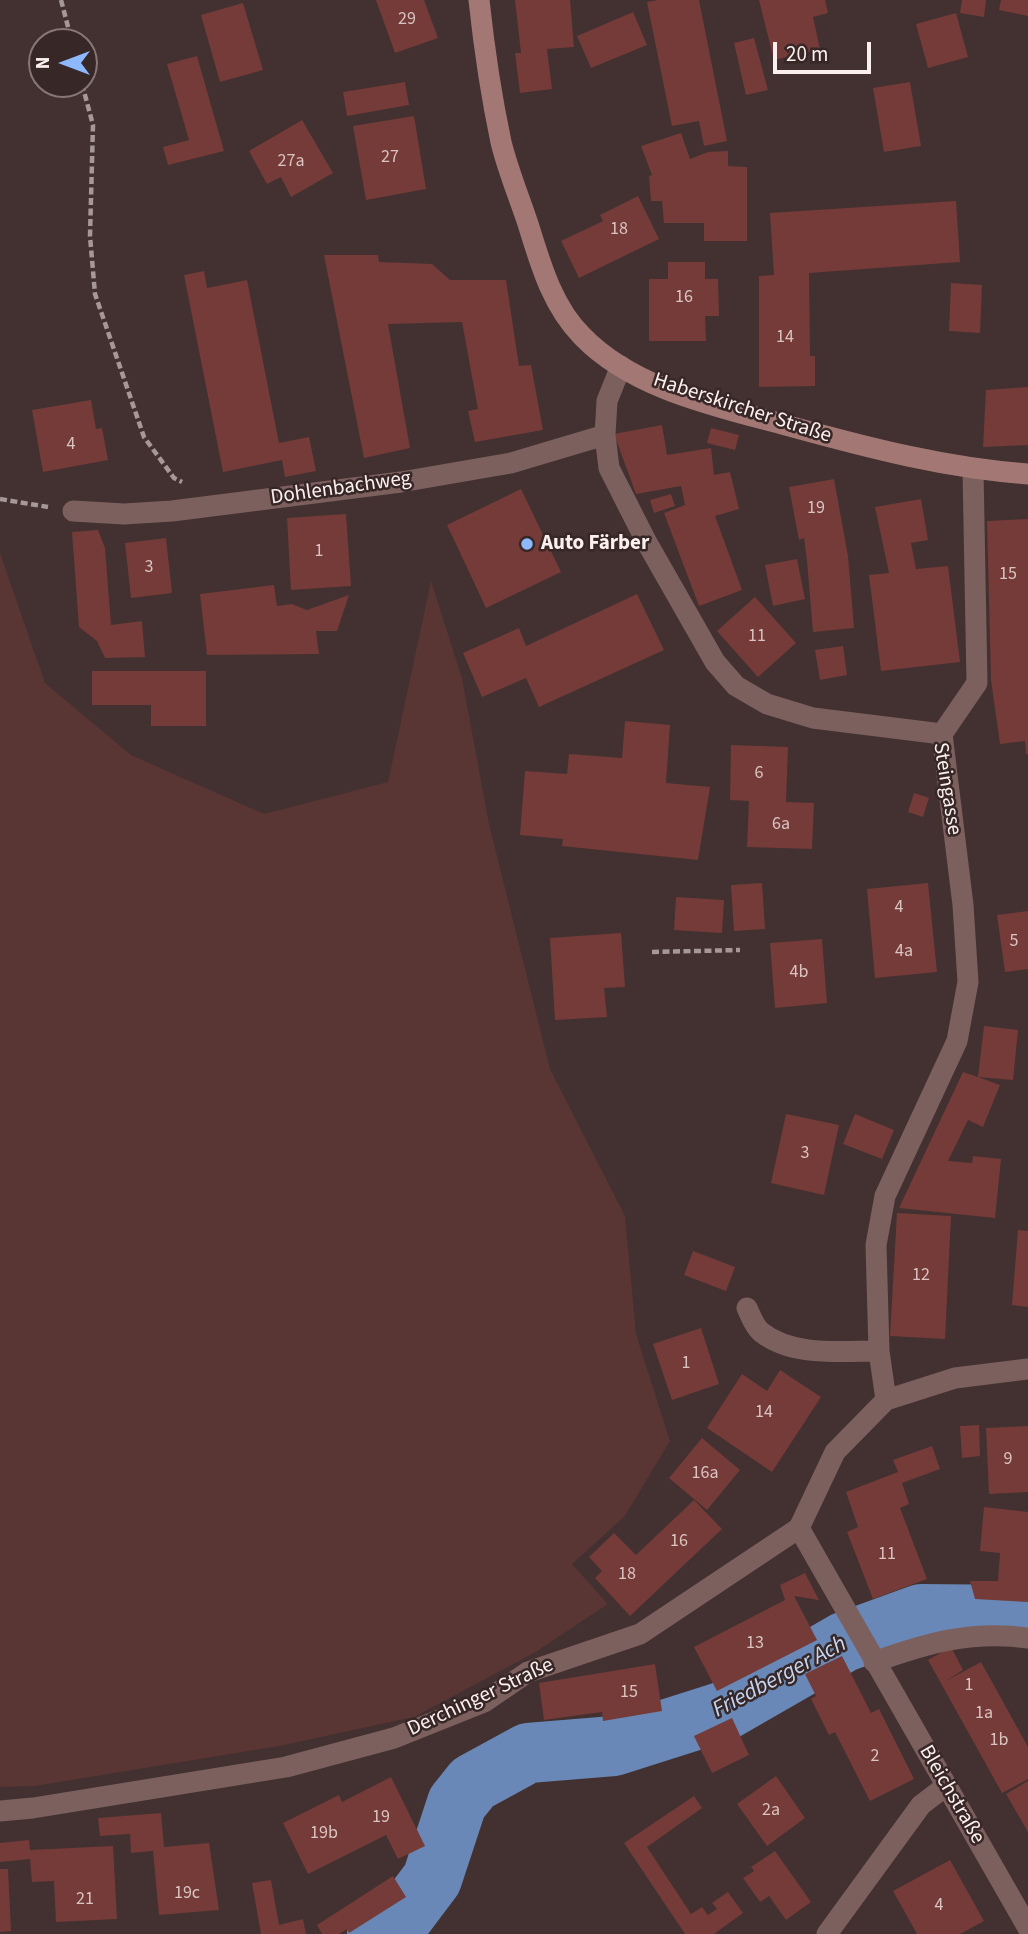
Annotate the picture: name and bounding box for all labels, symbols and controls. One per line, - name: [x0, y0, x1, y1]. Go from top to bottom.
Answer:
- house number: 29: [398, 9, 416, 31]
- north arrow: [28, 28, 98, 98]
- scale bar: [776, 28, 874, 72]
- text: 20 m: [786, 39, 828, 69]
- text: N: [30, 57, 57, 69]
- house number: 27: [381, 147, 399, 169]
- house number: 27a: [278, 151, 304, 173]
- house number: 18: [610, 219, 628, 241]
- house number: 16: [675, 287, 693, 309]
- house number: 14: [776, 327, 794, 349]
- street label: Haberskircher Straße: [650, 368, 834, 450]
- house number: 4: [67, 434, 75, 456]
- street label: Dohlenbachweg: [269, 467, 413, 511]
- house number: 19: [807, 498, 825, 520]
- place label: Auto Färber: [541, 531, 649, 557]
- marker: Auto Färber: [519, 536, 535, 552]
- house number: 1: [315, 541, 323, 563]
- house number: 3: [145, 557, 153, 579]
- house number: 15: [999, 564, 1017, 586]
- house number: 11: [748, 626, 766, 648]
- street label: Steingasse: [926, 741, 966, 837]
- house number: 6: [755, 763, 763, 785]
- house number: 6a: [772, 814, 790, 836]
- house number: 4: [895, 897, 903, 919]
- house number: 5: [1010, 931, 1018, 953]
- house number: 4a: [895, 941, 913, 963]
- house number: 4b: [790, 962, 808, 984]
- house number: 3: [801, 1143, 809, 1165]
- house number: 12: [912, 1265, 930, 1287]
- house number: 1: [682, 1353, 690, 1375]
- house number: 14: [755, 1402, 773, 1424]
- house number: 9: [1004, 1449, 1012, 1471]
- house number: 16a: [692, 1463, 718, 1485]
- house number: 16: [670, 1531, 688, 1553]
- house number: 11: [878, 1544, 896, 1566]
- house number: 18: [618, 1564, 636, 1586]
- water label: Friedberger Ach: [708, 1631, 852, 1725]
- house number: 13: [746, 1633, 764, 1655]
- street label: Derchinger Straße: [404, 1653, 558, 1743]
- house number: 1: [965, 1675, 973, 1697]
- house number: 15: [620, 1682, 638, 1704]
- house number: 1a: [975, 1703, 993, 1725]
- house number: 1b: [990, 1730, 1008, 1752]
- street label: Bleichstraße: [913, 1741, 989, 1849]
- house number: 2: [871, 1746, 879, 1768]
- house number: 2a: [762, 1800, 780, 1822]
- house number: 19: [372, 1807, 390, 1829]
- house number: 19b: [310, 1823, 338, 1845]
- house number: 19c: [174, 1883, 200, 1905]
- house number: 21: [76, 1889, 94, 1911]
- house number: 4: [935, 1895, 943, 1917]

